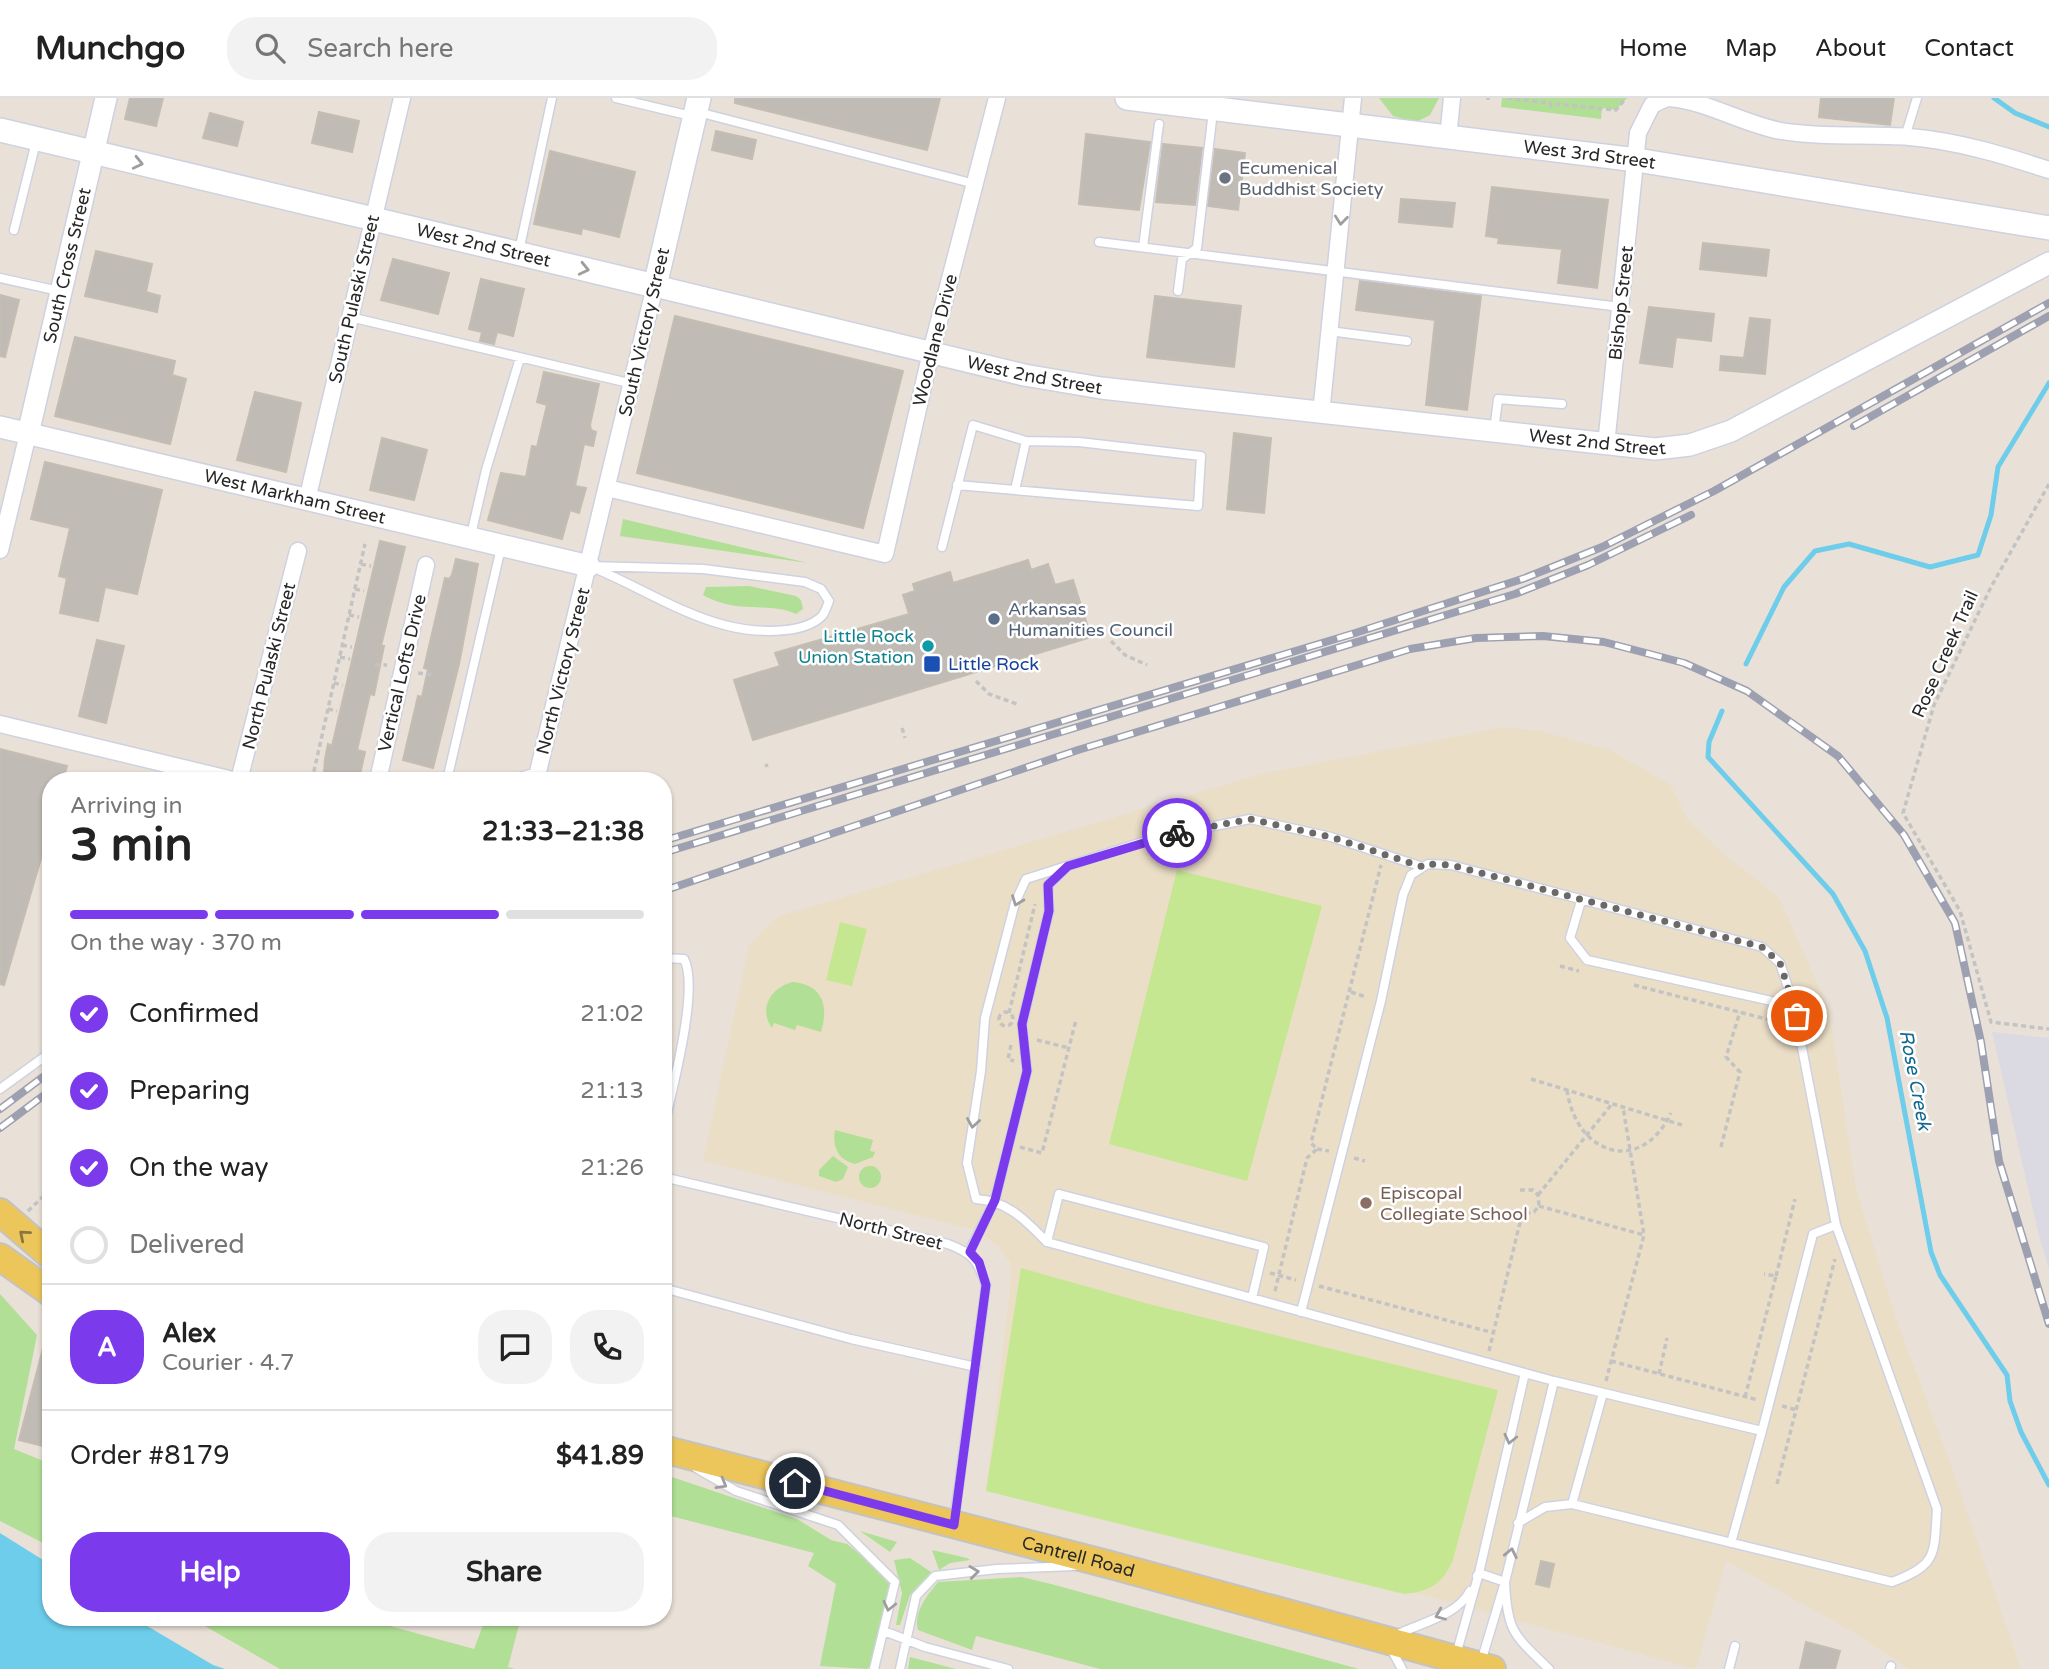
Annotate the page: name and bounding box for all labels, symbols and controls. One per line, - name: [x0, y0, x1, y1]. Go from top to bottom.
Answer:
- search box: [227, 17, 717, 80]
- text: Munchgo: [35, 29, 185, 68]
- icon: search: [251, 29, 289, 67]
- text: Search here: [307, 33, 453, 64]
- text: Home: [1619, 34, 1687, 63]
- text: Map: [1725, 34, 1777, 63]
- text: About: [1815, 34, 1886, 63]
- text: Contact: [1924, 34, 2014, 63]
- street label: West 3rd Street: [1522, 135, 1658, 174]
- one-way arrow: [132, 155, 144, 169]
- place label: Ecumenical Buddhist Society: [1239, 157, 1384, 200]
- marker: Ecumenical Buddhist Society: [1217, 170, 1233, 186]
- street label: South Cross Street: [38, 185, 96, 345]
- street label: South Pulaski Street: [324, 213, 384, 385]
- one-way arrow: [1333, 214, 1348, 226]
- street label: West 2nd Street: [414, 219, 553, 272]
- street label: South Victory Street: [614, 245, 674, 418]
- street label: Bishop Street: [1604, 245, 1638, 361]
- one-way arrow: [578, 261, 590, 276]
- street label: Woodlane Drive: [908, 272, 962, 408]
- street label: West 2nd Street: [965, 351, 1104, 399]
- street label: West 2nd Street: [1528, 424, 1667, 460]
- street label: West Markham Street: [202, 465, 388, 529]
- street label: North Pulaski Street: [238, 580, 300, 752]
- street label: North Victory Street: [532, 585, 594, 757]
- street label: Rose Creek Trail: [1907, 587, 1983, 721]
- street label: Vertical Lofts Drive: [373, 592, 431, 754]
- place label: Arkansas Humanities Council: [1008, 598, 1173, 641]
- marker: Arkansas Humanities Council: [986, 611, 1002, 627]
- place label: Little Rock Union Station: [798, 625, 914, 668]
- marker: Little Rock Union Station: [920, 638, 936, 654]
- place label: Little Rock: [948, 653, 1039, 675]
- marker: Little Rock: [922, 654, 942, 674]
- text: Arriving in: [70, 792, 183, 820]
- courier: [1142, 798, 1212, 868]
- icon: bike: [1158, 814, 1196, 852]
- text: 21:33–21:38: [482, 816, 644, 847]
- text: 3 min: [70, 818, 193, 873]
- one-way arrow: [1011, 894, 1025, 906]
- text: On the way · 370 m: [70, 929, 282, 957]
- pin: [1767, 986, 1827, 1046]
- icon: check: [70, 995, 108, 1033]
- icon: bag: [1778, 997, 1816, 1035]
- text: Confirmed: [129, 998, 259, 1029]
- text: 21:02: [580, 1000, 644, 1028]
- water label: Rose Creek: [1894, 1028, 1936, 1134]
- icon: check: [70, 1072, 108, 1110]
- text: Preparing: [129, 1075, 250, 1106]
- text: 21:13: [580, 1077, 644, 1105]
- one-way arrow: [965, 1117, 980, 1129]
- icon: check: [70, 1149, 108, 1187]
- text: On the way: [129, 1152, 269, 1183]
- text: 21:26: [580, 1154, 644, 1182]
- place label: Episcopal Collegiate School: [1380, 1182, 1528, 1225]
- marker: Episcopal Collegiate School: [1358, 1195, 1374, 1211]
- street label: North Street: [837, 1208, 945, 1255]
- text: Delivered: [129, 1229, 245, 1260]
- one-way arrow: [20, 1231, 33, 1243]
- button: chat: [478, 1310, 552, 1384]
- button: phone: [570, 1310, 644, 1384]
- text: Alex: [162, 1318, 216, 1349]
- text: A: [97, 1332, 117, 1363]
- text: Courier · 4.7: [162, 1349, 295, 1377]
- one-way arrow: [1504, 1433, 1518, 1445]
- text: Order #8179: [70, 1440, 230, 1471]
- text: $41.89: [556, 1440, 644, 1471]
- pin: [765, 1453, 825, 1513]
- icon: home: [776, 1464, 814, 1502]
- one-way arrow: [715, 1475, 728, 1488]
- street label: Cantrell Road: [1019, 1531, 1137, 1582]
- button: Help: [70, 1532, 350, 1612]
- button: Share: [364, 1532, 644, 1612]
- one-way arrow: [1503, 1547, 1517, 1559]
- one-way arrow: [969, 1564, 980, 1579]
- one-way arrow: [883, 1600, 898, 1612]
- one-way arrow: [1434, 1607, 1447, 1621]

